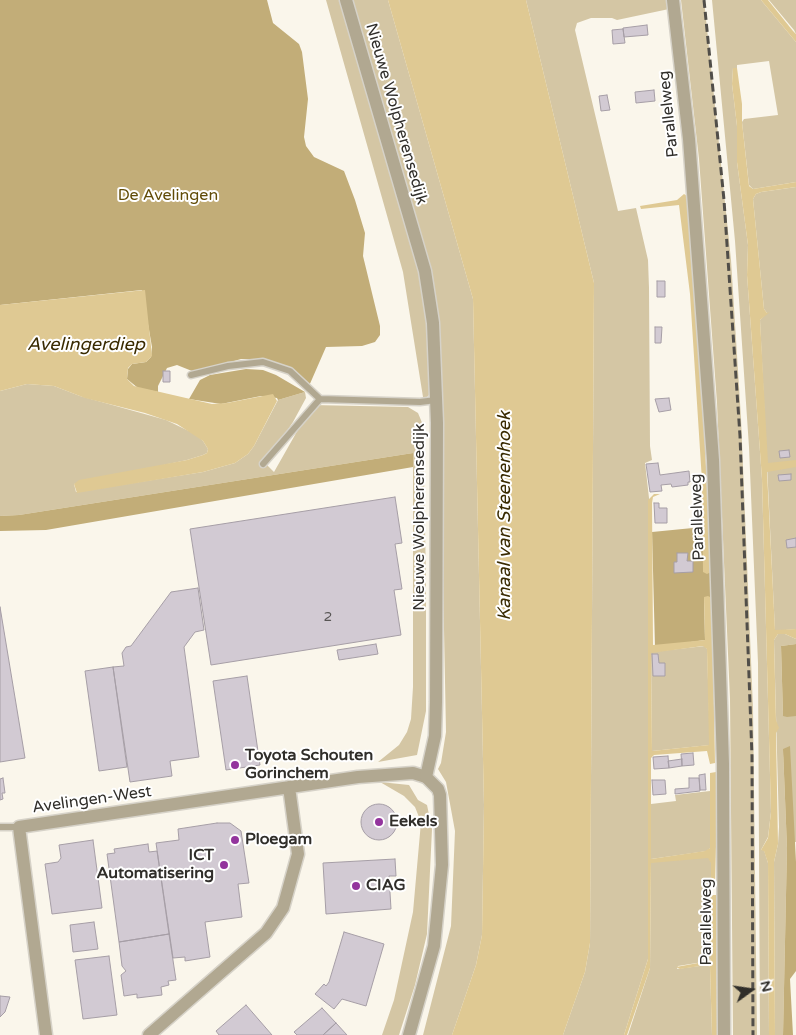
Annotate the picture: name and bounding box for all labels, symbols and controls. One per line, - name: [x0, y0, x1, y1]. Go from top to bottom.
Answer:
- street label: Nieuwe Wolpherensedijk: [361, 21, 431, 207]
- street label: Parallelweg: [655, 70, 683, 158]
- park label: De Avelingen: [118, 186, 218, 206]
- water label: Avelingerdiep: [27, 334, 145, 356]
- water label: Kanaal van Steenenhoek: [494, 411, 516, 621]
- street label: Nieuwe Wolpherensedijk: [410, 423, 430, 611]
- street label: Parallelweg: [687, 473, 709, 561]
- house number: 2: [324, 609, 332, 625]
- place label: Toyota Schouten Gorinchem: [245, 746, 373, 784]
- marker: Toyota Schouten Gorinchem: [229, 759, 241, 771]
- street label: Avelingen-West: [31, 782, 153, 818]
- place label: Eekels: [389, 812, 437, 832]
- marker: Eekels: [373, 816, 385, 828]
- place label: Ploegam: [245, 830, 312, 850]
- marker: Ploegam: [229, 834, 241, 846]
- place label: ICT Automatisering: [97, 846, 214, 884]
- marker: ICT Automatisering: [218, 859, 230, 871]
- place label: CIAG: [366, 876, 406, 896]
- street label: Parallelweg: [697, 878, 717, 966]
- marker: CIAG: [350, 880, 362, 892]
- north arrow: [726, 965, 776, 1015]
- text: N: [756, 979, 776, 994]

